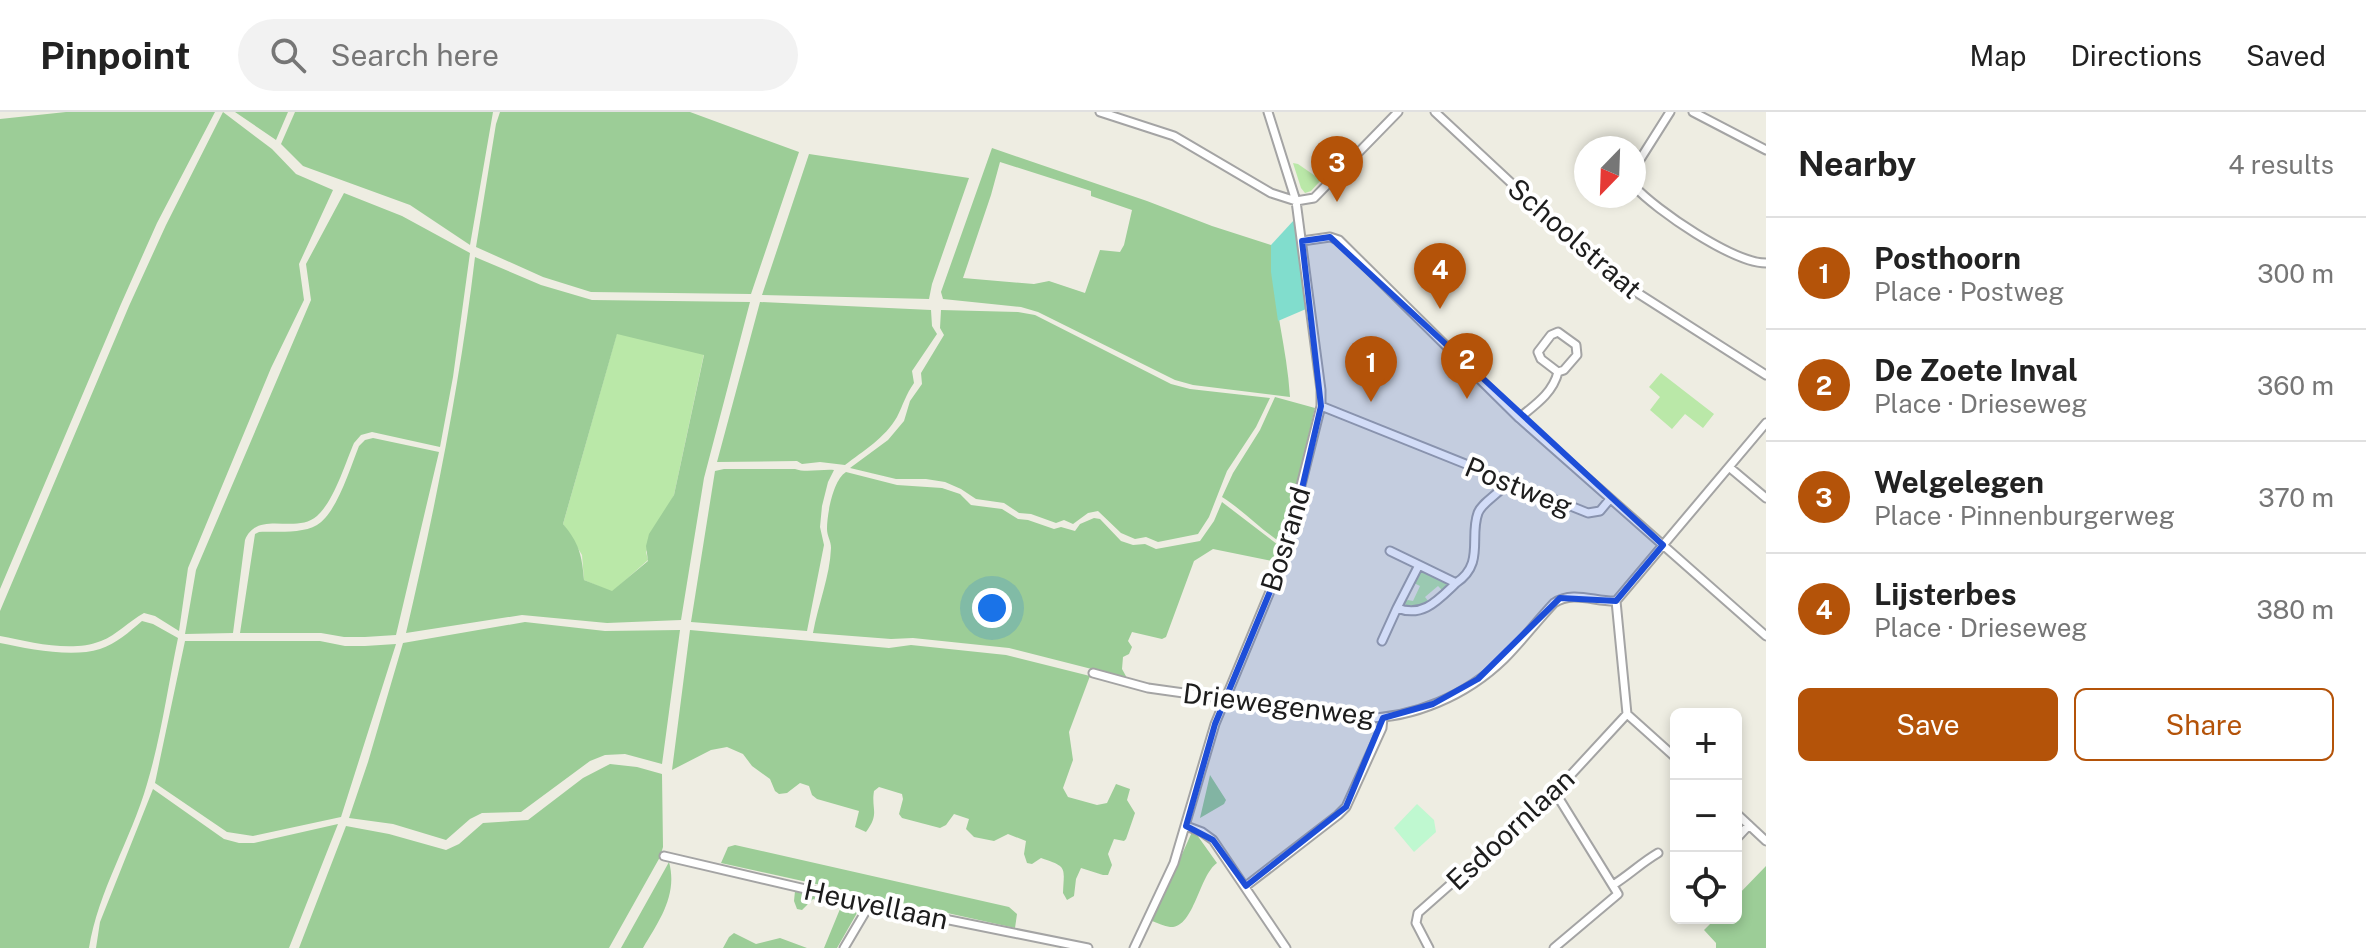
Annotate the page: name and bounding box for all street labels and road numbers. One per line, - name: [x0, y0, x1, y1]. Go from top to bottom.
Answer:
- street label: Schoolstraat: [1502, 171, 1648, 305]
- street label: Postweg: [1461, 450, 1577, 522]
- street label: Bosrand: [1253, 483, 1317, 595]
- street label: Driewegenweg: [1181, 676, 1377, 732]
- street label: Esdoornlaan: [1439, 762, 1581, 896]
- street label: Heuvellaan: [801, 873, 951, 935]

